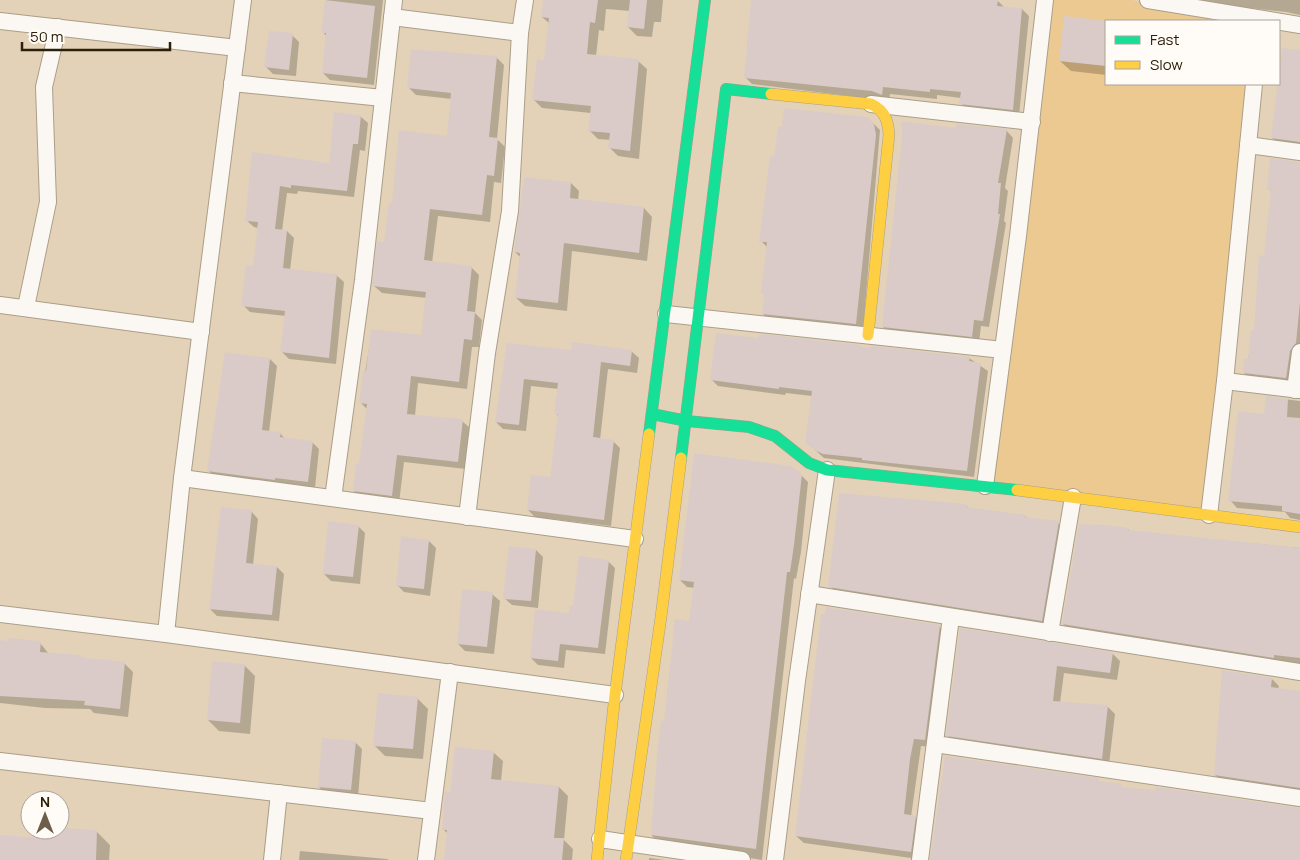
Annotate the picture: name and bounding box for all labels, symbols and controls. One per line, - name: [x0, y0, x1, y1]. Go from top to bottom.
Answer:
- scale bar: [22, 20, 170, 52]
- legend: [1105, 20, 1280, 85]
- text: 50 m: [30, 26, 64, 47]
- text: Fast: [1150, 29, 1179, 50]
- text: Slow: [1150, 54, 1183, 75]
- north arrow: [20, 790, 70, 840]
- text: N: [40, 792, 50, 811]

